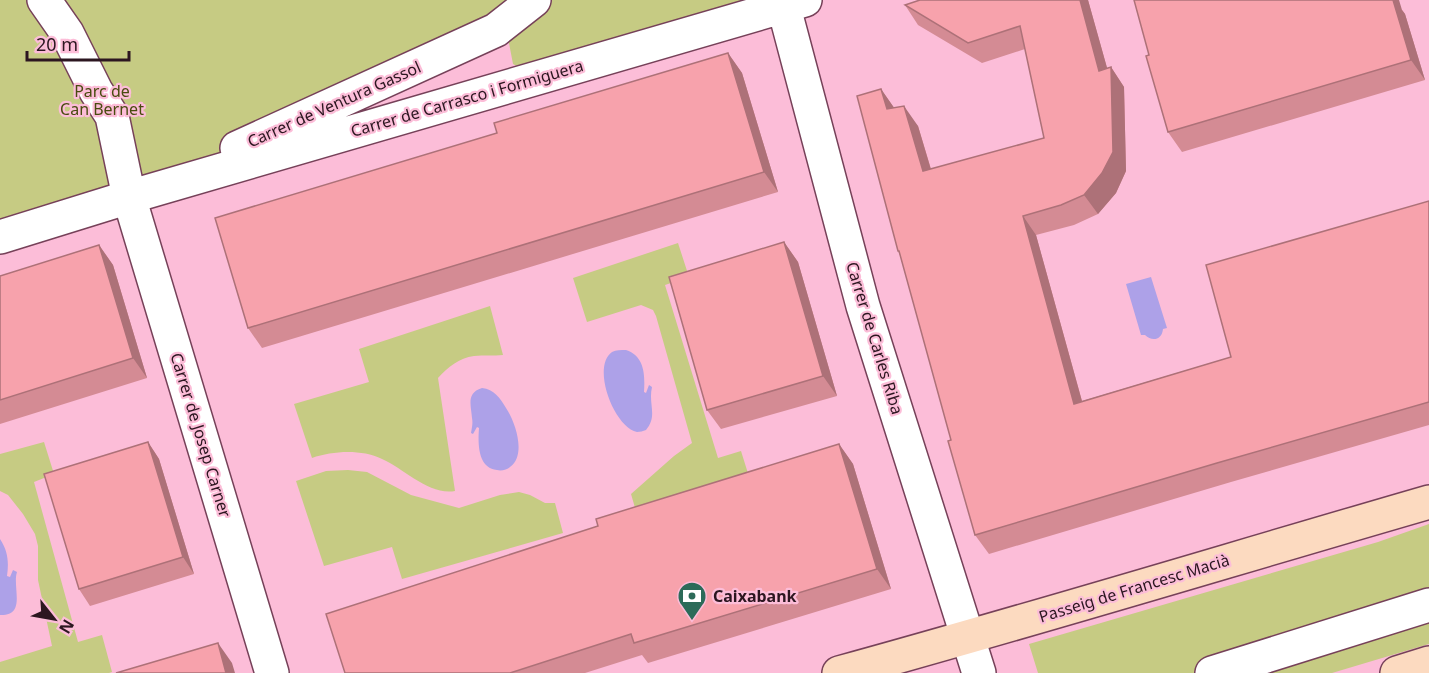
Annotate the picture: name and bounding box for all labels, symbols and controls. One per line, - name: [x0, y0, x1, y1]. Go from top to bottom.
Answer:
- scale bar: [27, 24, 129, 62]
- text: 20 m: [36, 32, 78, 56]
- street label: Carrer de Carrasco i Formiguera: [348, 54, 586, 142]
- street label: Carrer de Ventura Gassol: [244, 56, 424, 152]
- park label: Parc de Can Bernet: [60, 80, 144, 120]
- street label: Carrer de Carles Riba: [841, 259, 909, 417]
- street label: Carrer de Josep Carner: [166, 350, 237, 520]
- street label: Passeig de Francesc Macià: [1036, 549, 1232, 627]
- bank icon: Caixabank: [676, 580, 708, 622]
- place label: Caixabank: [713, 585, 797, 607]
- north arrow: [24, 589, 84, 649]
- text: N: [54, 615, 80, 638]

